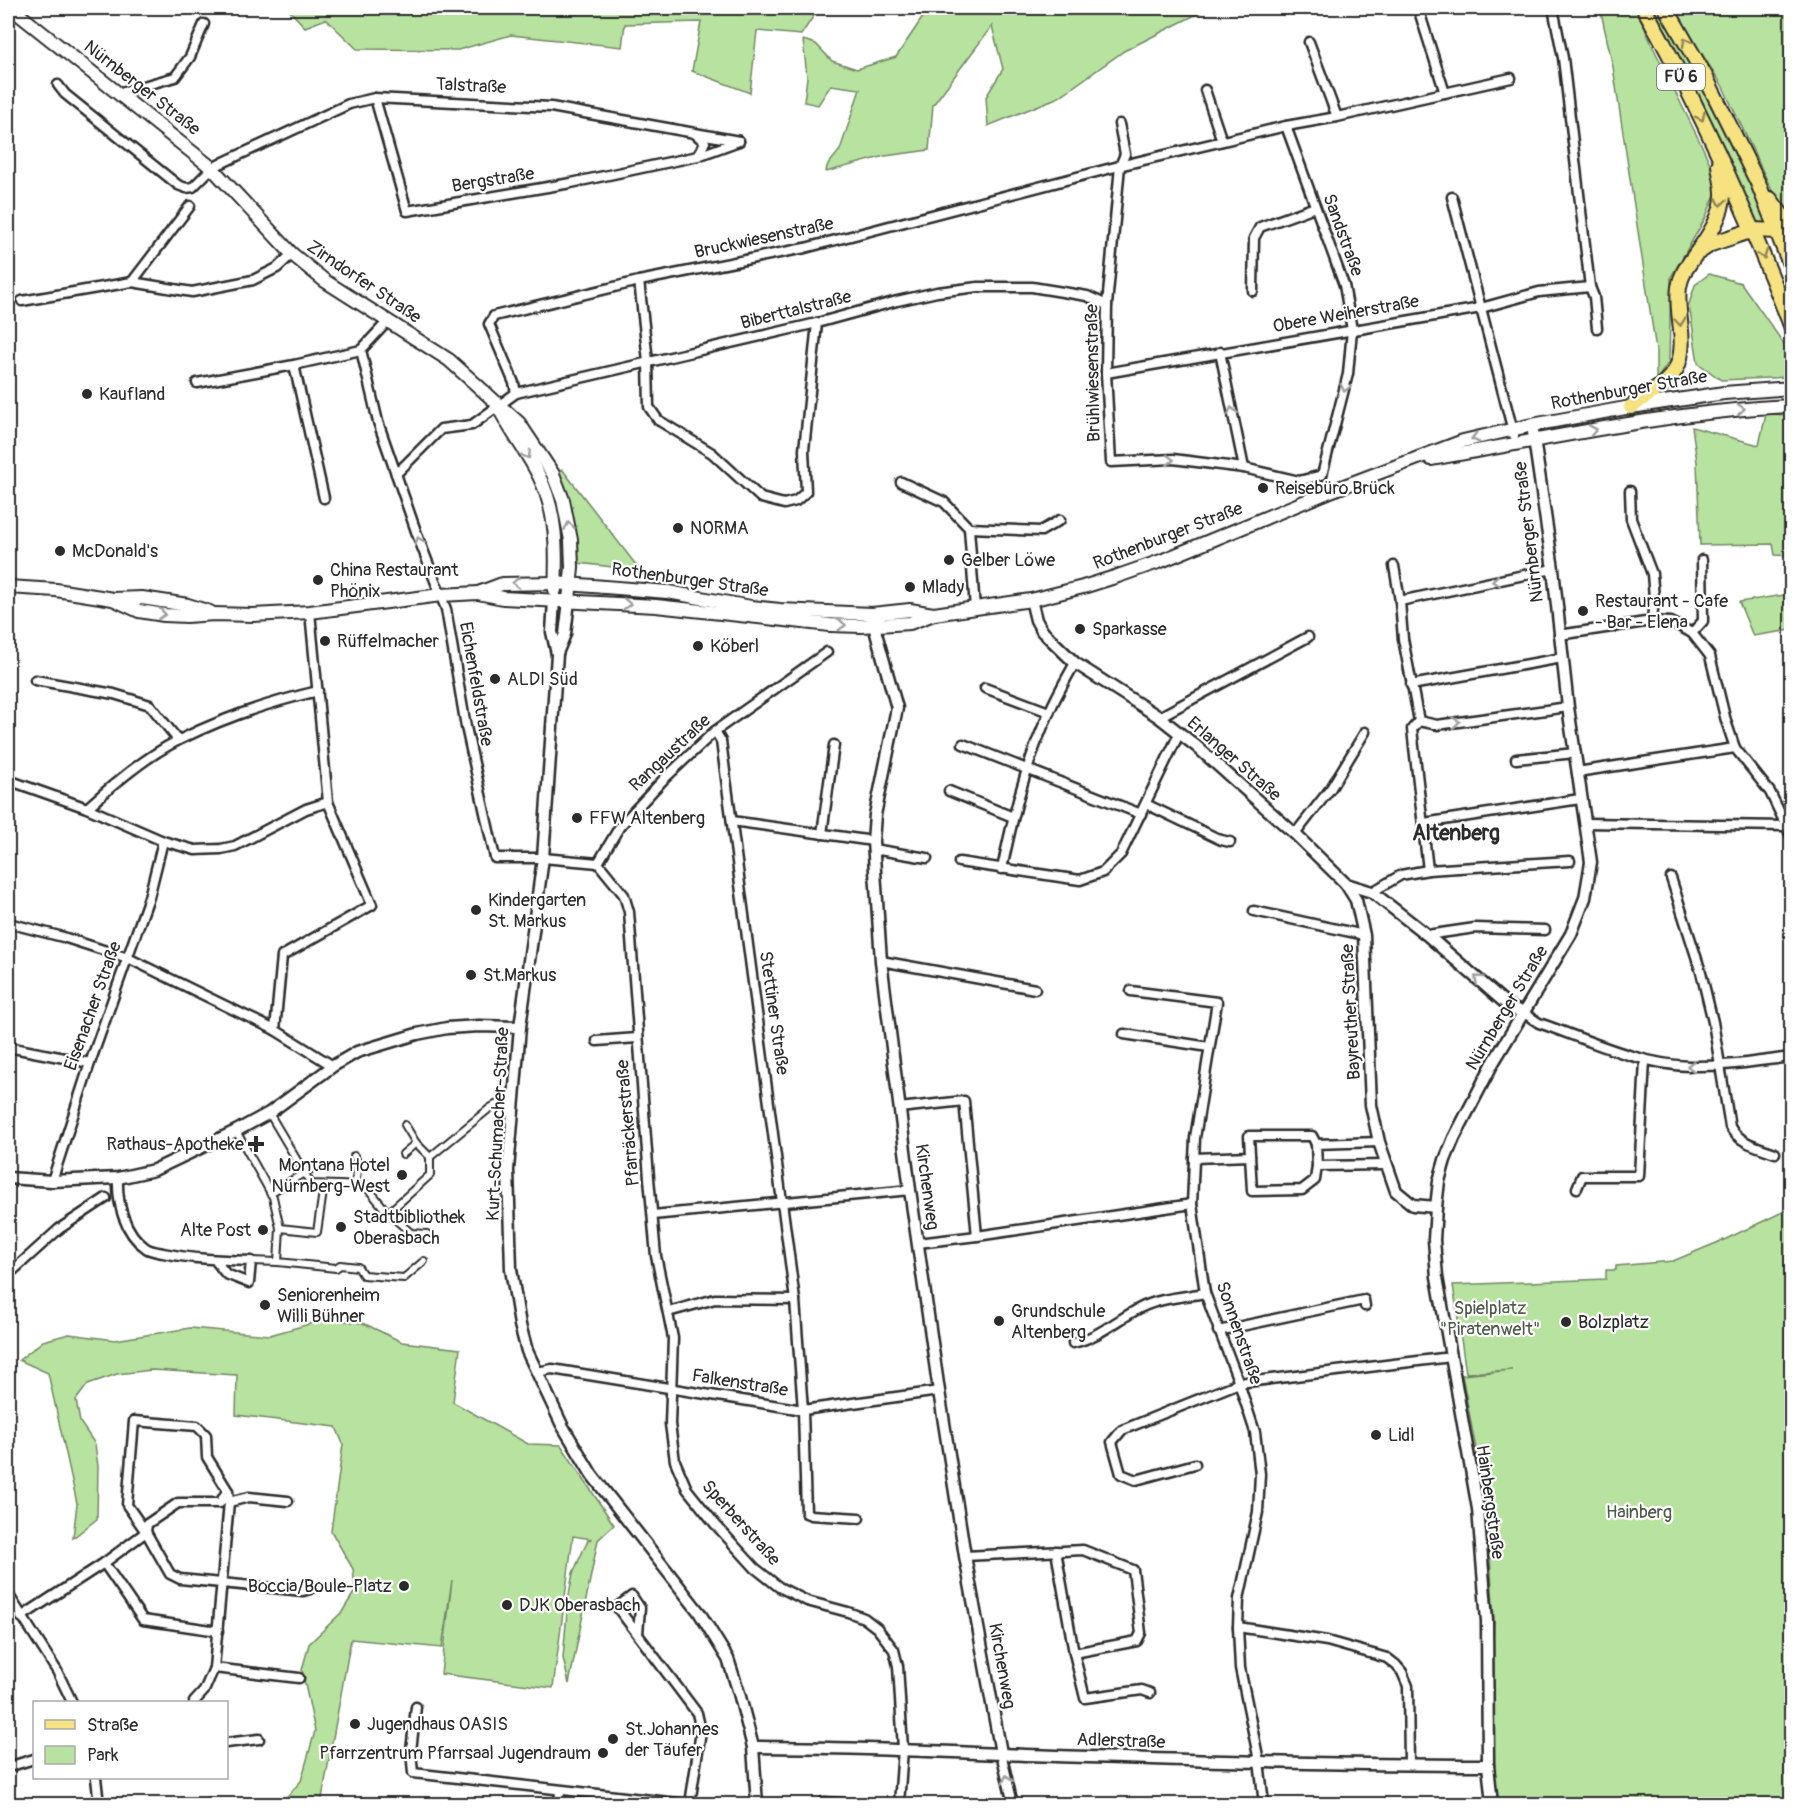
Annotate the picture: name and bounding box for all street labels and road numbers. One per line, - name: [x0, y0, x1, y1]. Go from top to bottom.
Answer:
- street label: Nürnberger Straße: [79, 35, 205, 141]
- road number: FÜ 6: [1657, 64, 1705, 90]
- street label: Talstraße: [435, 73, 507, 99]
- street label: Bergstraße: [450, 162, 536, 198]
- street label: Sandstraße: [1317, 191, 1369, 280]
- street label: Bruckwiesenstraße: [692, 212, 836, 264]
- street label: Zirndorfer Straße: [302, 235, 426, 329]
- street label: Biberttalstraße: [738, 285, 854, 335]
- street label: Obere Weiherstraße: [1271, 290, 1421, 338]
- street label: Brühlwiesenstraße: [1080, 304, 1106, 442]
- street label: Rothenburger Straße: [1549, 365, 1709, 415]
- street label: Nürnberger Straße: [1509, 460, 1549, 604]
- street label: Rothenburger Straße: [1090, 497, 1246, 575]
- street label: Rothenburger Straße: [610, 558, 770, 602]
- street label: Eichenfeldstraße: [454, 620, 498, 748]
- street label: Rangaustraße: [624, 709, 716, 797]
- street label: Erlanger Straße: [1182, 712, 1286, 806]
- street label: Eisenacher Straße: [59, 938, 127, 1074]
- street label: Nürnberger Straße: [1461, 941, 1553, 1075]
- street label: Bayreuther Straße: [1336, 943, 1366, 1081]
- street label: Stettiner Straße: [754, 950, 794, 1077]
- street label: Kurt-Schumacher-Straße: [481, 1026, 515, 1221]
- street label: Pfarräckerstraße: [611, 1059, 645, 1187]
- street label: Kirchenweg: [910, 1142, 944, 1232]
- street label: Sonnenstraße: [1211, 1278, 1267, 1388]
- street label: Falkenstraße: [690, 1364, 790, 1402]
- street label: Hainbergstraße: [1471, 1443, 1509, 1561]
- street label: Sperberstraße: [697, 1475, 785, 1571]
- street label: Kirchenweg: [983, 1621, 1021, 1711]
- street label: Adlerstraße: [1076, 1728, 1166, 1754]

